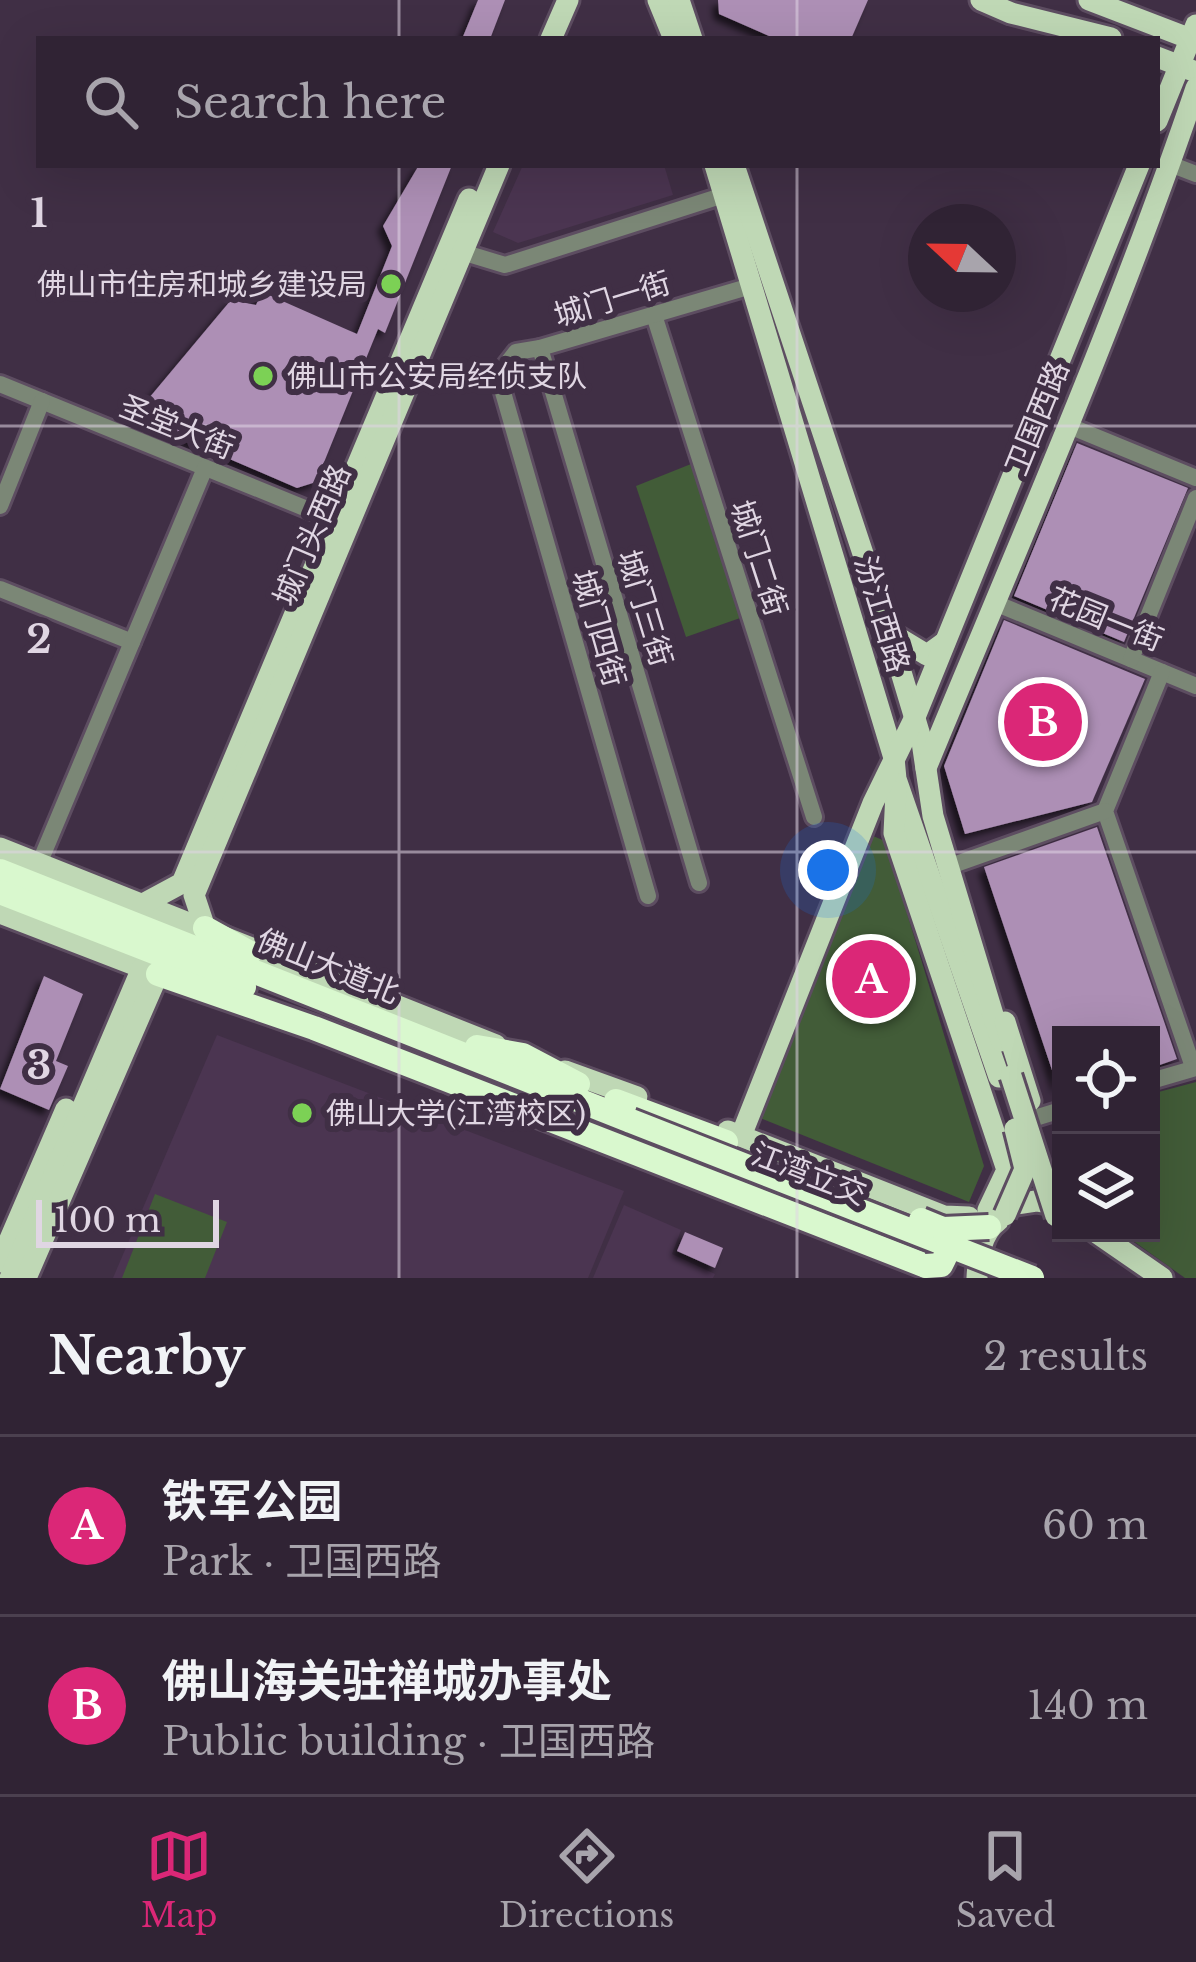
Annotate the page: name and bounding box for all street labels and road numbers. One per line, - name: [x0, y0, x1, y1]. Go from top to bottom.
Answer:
- street label: 城门一街: [549, 264, 675, 334]
- street label: 卫国西路: [997, 355, 1077, 481]
- street label: 圣堂大街: [114, 387, 240, 467]
- street label: 城门头西路: [266, 459, 358, 611]
- street label: 城门二街: [723, 495, 795, 621]
- street label: 城门三街: [610, 545, 680, 671]
- street label: 汾江西路: [847, 551, 917, 677]
- street label: 城门四街: [565, 565, 633, 691]
- street label: 花园一街: [1043, 579, 1169, 659]
- street label: 佛山大道北: [252, 921, 404, 1011]
- street label: 江湾立交: [746, 1135, 872, 1213]

